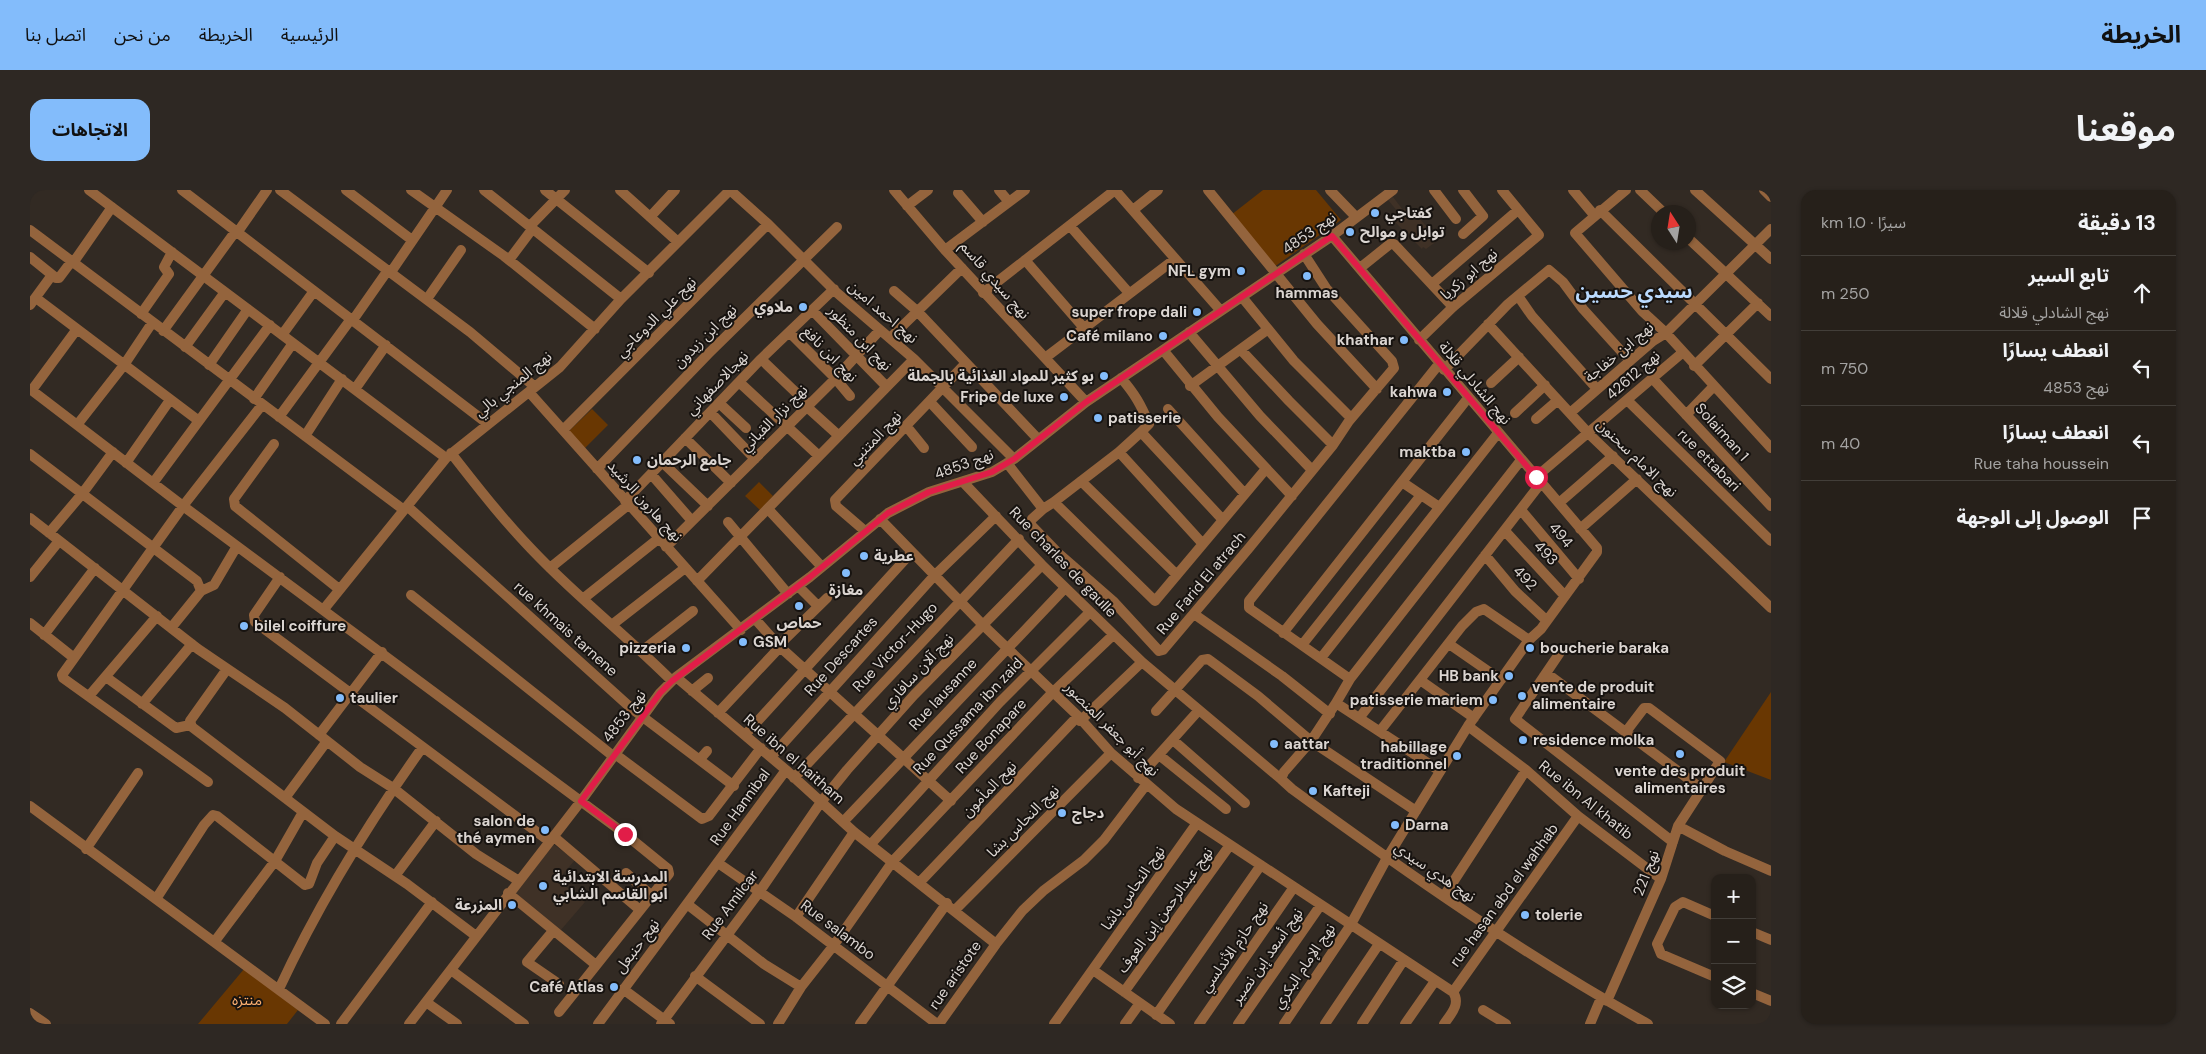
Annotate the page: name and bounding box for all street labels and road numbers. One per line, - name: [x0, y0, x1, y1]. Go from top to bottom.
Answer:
- street label: نهج 4853: [1278, 207, 1341, 261]
- street label: نهج سيدي قاسم: [954, 237, 1034, 325]
- street label: نهج ابو زكريا: [1436, 244, 1503, 306]
- street label: نهج علي الدوعاجي: [611, 272, 702, 363]
- street label: نهج احمد امين: [843, 276, 922, 349]
- street label: نهج ابن زيدون: [669, 300, 743, 374]
- street label: نهج ابن منظور: [821, 300, 896, 377]
- street label: نهج ابن خفاجة: [1580, 317, 1659, 388]
- street label: نهج ابن نافغ: [797, 322, 862, 388]
- street label: نهج الشادلي قلالة: [1433, 337, 1516, 430]
- street label: نهج المنجي بالي: [470, 346, 557, 423]
- street label: نهجالاصفهاني: [681, 346, 754, 421]
- street label: نهج 42612: [1602, 346, 1666, 406]
- street label: نهج نزار القباني: [736, 380, 813, 457]
- street label: Solaiman 1: [1691, 399, 1753, 465]
- street label: نهج المتنبي: [844, 406, 907, 471]
- street label: نهج الامام سحنون: [1591, 414, 1682, 503]
- street label: rue ettabari: [1673, 424, 1745, 496]
- street label: نهج 4853: [932, 444, 997, 486]
- street label: نهج هارون الرشيد: [602, 456, 687, 547]
- street label: Rue charles de gaulle: [1005, 502, 1121, 622]
- street label: 494: [1544, 518, 1578, 552]
- street label: Rue Farid El atrach: [1152, 527, 1250, 639]
- street label: 493: [1529, 536, 1563, 570]
- street label: 492: [1509, 561, 1541, 595]
- street label: rue khmais tarnene: [510, 577, 622, 681]
- street label: Rue Victor-Hugo: [848, 598, 942, 696]
- street label: Rue Descartes: [800, 612, 882, 700]
- street label: نهج آلان سافاري: [878, 629, 960, 714]
- street label: Rue Qussama ibn zaid: [909, 653, 1027, 779]
- street label: Rue lausanne: [904, 654, 982, 734]
- street label: نهج أبو جعفر المنصور: [1058, 677, 1164, 782]
- street label: نهج 4853: [597, 685, 652, 748]
- street label: Rue Bonapare: [951, 694, 1031, 778]
- street label: Rue ibn el haitham: [739, 710, 849, 808]
- street label: نهج المأمون: [957, 756, 1022, 823]
- street label: Rue ibn Al khatib: [1535, 756, 1637, 844]
- street label: Rue Hannibal: [705, 765, 775, 849]
- street label: نهج النحاس بشا: [982, 780, 1065, 863]
- street label: rue hasan abd el wahhab: [1445, 819, 1563, 971]
- street label: نهج هدي سيدي: [1389, 837, 1480, 908]
- street label: نهج النحاس باشا: [1097, 842, 1171, 935]
- street label: نهج عبدالرحمن إبن العوف: [1113, 843, 1219, 978]
- street label: نهج 221: [1628, 847, 1666, 899]
- street label: Rue Amilcar: [697, 866, 763, 944]
- street label: Rue salambo: [796, 895, 880, 965]
- street label: نهج حازم الأندلسي: [1195, 898, 1274, 998]
- street label: نهج أسعد إبن نصير: [1226, 904, 1309, 1010]
- street label: نهج حنبعل: [610, 915, 666, 978]
- street label: نهج الإمام البكري: [1268, 919, 1342, 1014]
- street label: rue aristote: [924, 937, 986, 1013]

